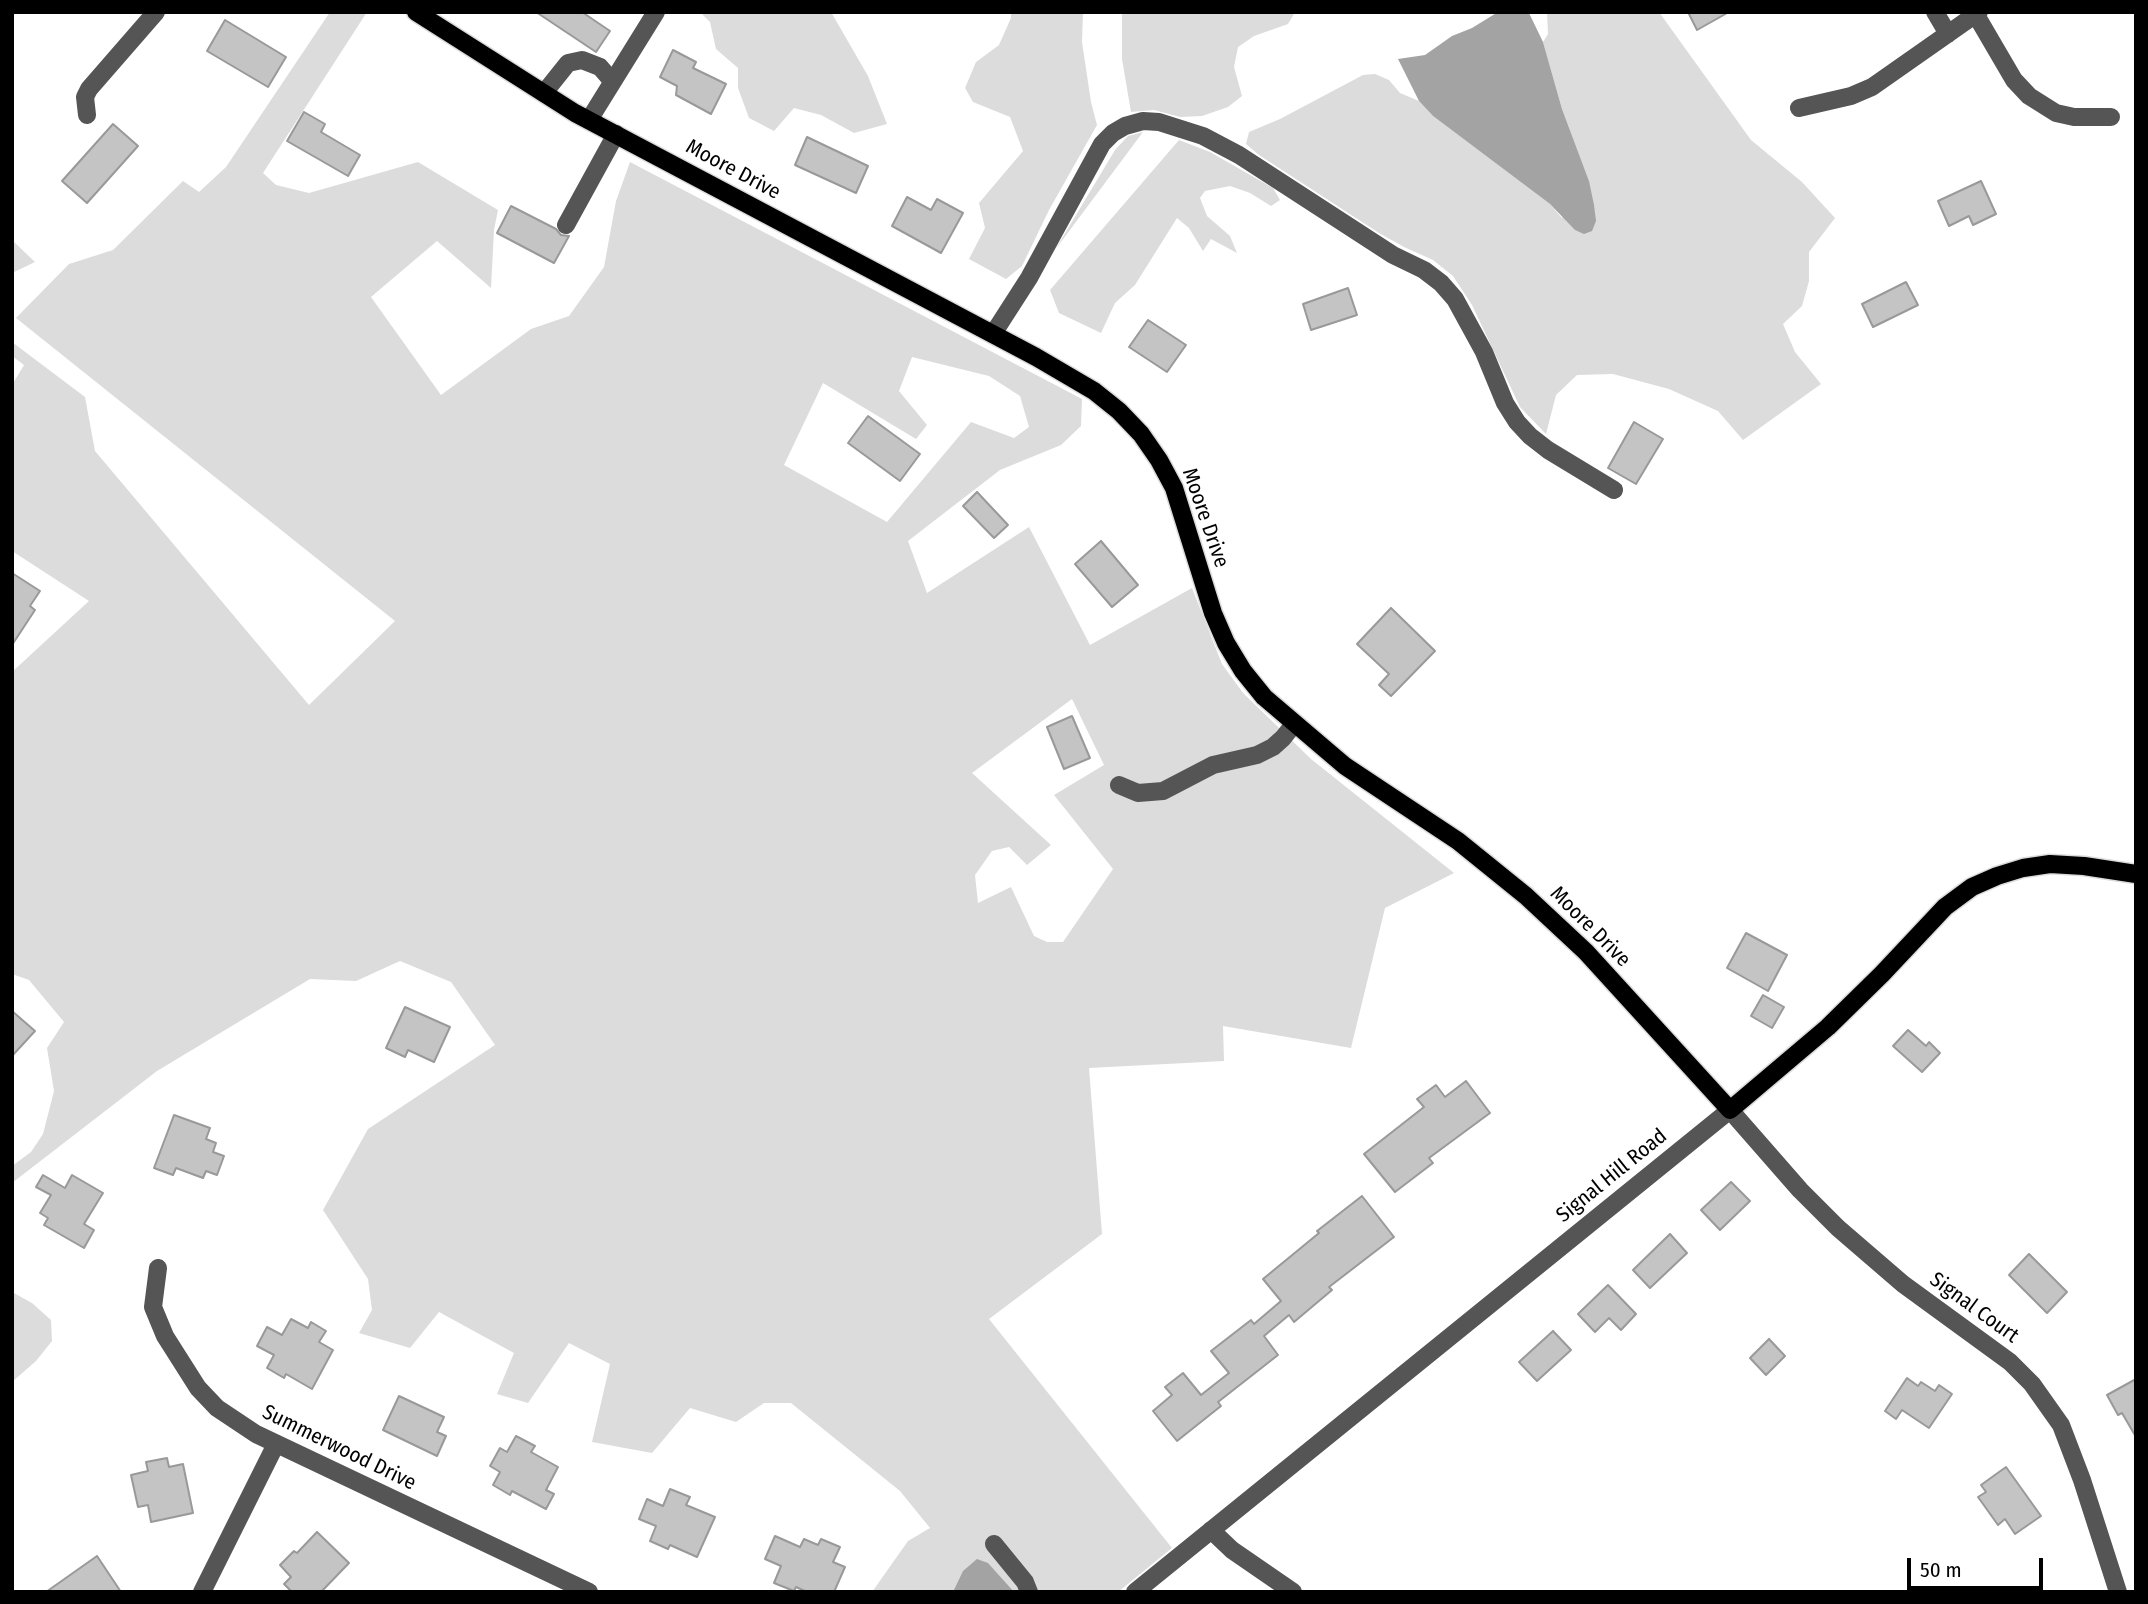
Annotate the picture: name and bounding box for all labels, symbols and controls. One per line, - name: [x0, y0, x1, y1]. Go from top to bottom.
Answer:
- street label: Moore Drive: [681, 135, 785, 205]
- street label: Moore Drive: [1176, 465, 1234, 571]
- street label: Moore Drive: [1544, 881, 1636, 973]
- street label: Signal Hill Road: [1552, 1124, 1672, 1228]
- street label: Signal Court: [1925, 1267, 2023, 1349]
- street label: Summerwood Drive: [258, 1400, 420, 1496]
- scale bar: [1910, 1544, 2046, 1588]
- text: 50 m: [1920, 1557, 1962, 1583]

